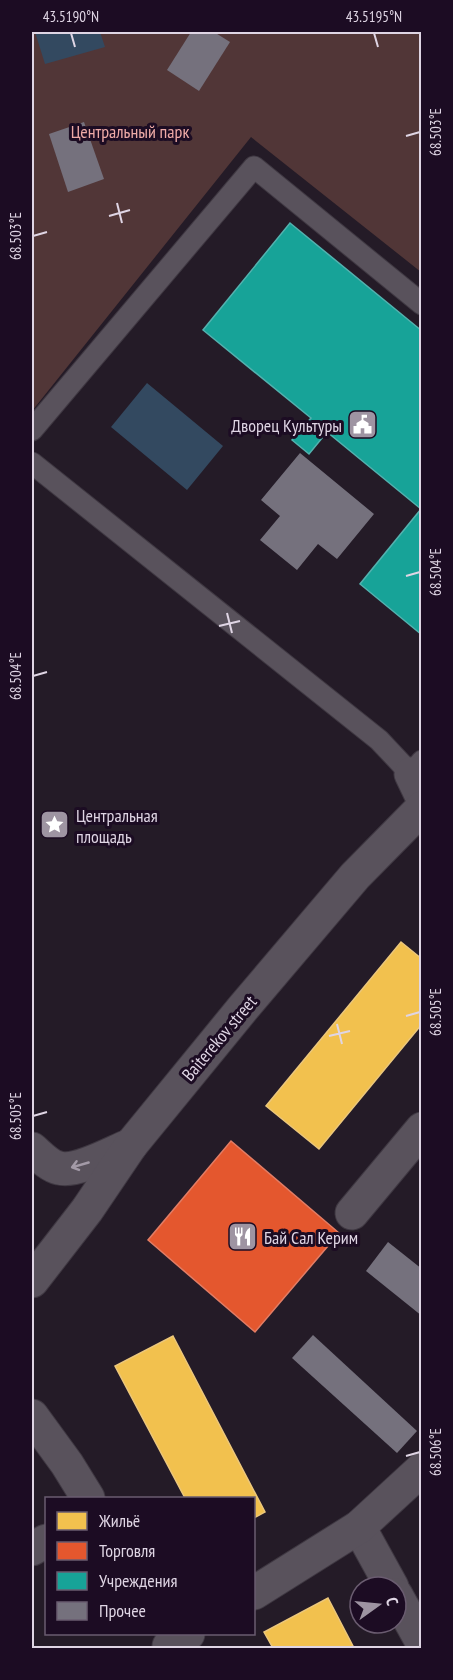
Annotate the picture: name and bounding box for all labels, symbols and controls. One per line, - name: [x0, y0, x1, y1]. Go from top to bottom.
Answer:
- text: 43.5190°N: [43, 7, 99, 26]
- text: 43.5195°N: [346, 7, 402, 26]
- text: 68.503°E: [426, 108, 445, 156]
- park label: Центральный парк: [71, 120, 189, 143]
- text: 68.503°E: [6, 212, 25, 260]
- public building icon: Дворец Культуры: [347, 409, 379, 441]
- place label: Дворец Культуры: [231, 414, 342, 437]
- text: 68.504°E: [426, 548, 445, 596]
- text: 68.504°E: [6, 652, 25, 700]
- place label: Центральная площадь: [76, 804, 158, 848]
- place icon: Центральная площадь: [39, 809, 71, 841]
- text: 68.505°E: [426, 988, 445, 1036]
- street label: Baiterekov street: [177, 991, 261, 1085]
- text: 68.505°E: [6, 1092, 25, 1140]
- one-way arrow: [71, 1160, 90, 1171]
- restaurant icon: Бай Сал Керим: [227, 1221, 259, 1253]
- place label: Бай Сал Керим: [264, 1226, 358, 1249]
- text: 68.506°E: [426, 1428, 445, 1476]
- legend: [45, 1497, 255, 1635]
- text: Жильё: [98, 1509, 140, 1532]
- text: Торговля: [99, 1539, 155, 1562]
- text: Учреждения: [99, 1569, 177, 1592]
- north arrow: [348, 1575, 408, 1635]
- text: С: [382, 1595, 403, 1608]
- text: Прочее: [99, 1599, 146, 1622]

